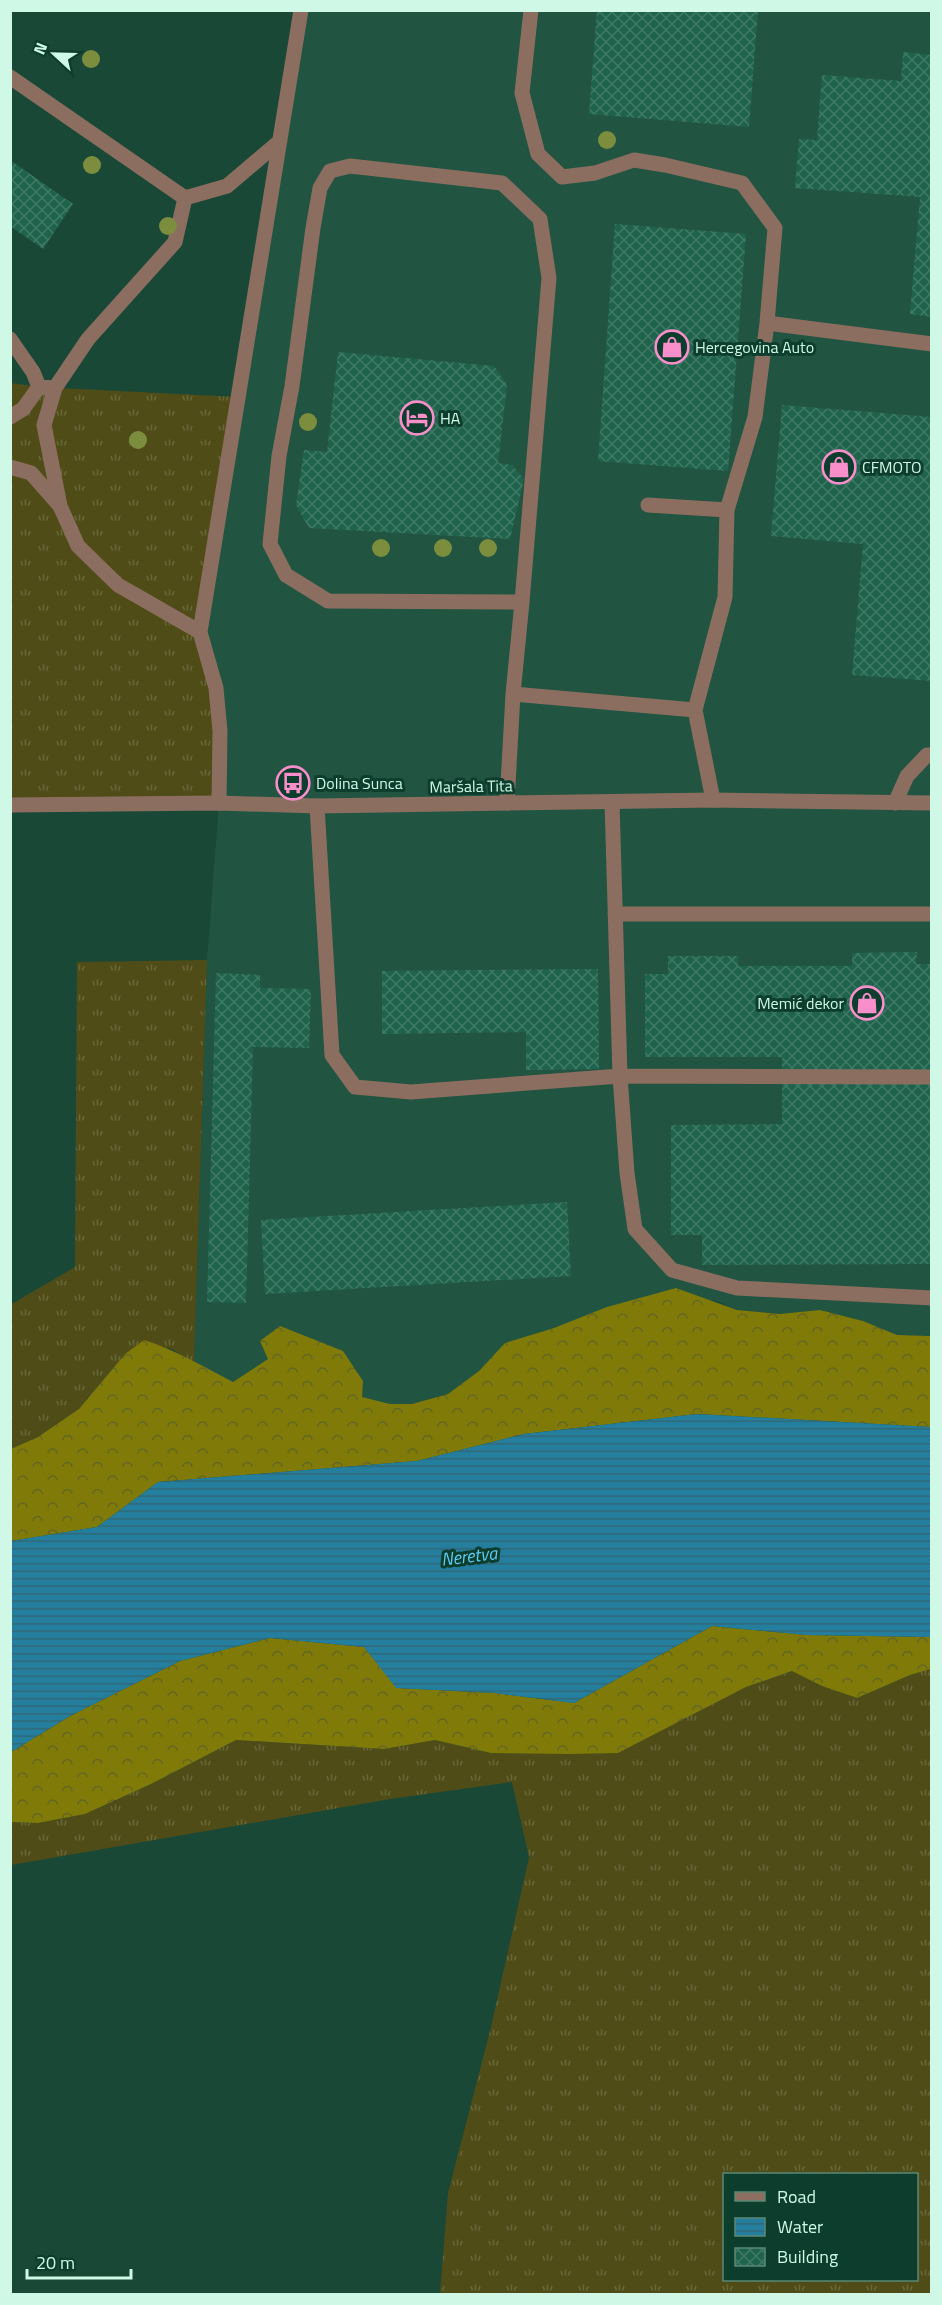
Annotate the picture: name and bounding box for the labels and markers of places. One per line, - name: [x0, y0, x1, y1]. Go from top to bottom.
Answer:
- shop icon: Hercegovina Auto: [654, 329, 690, 365]
- place label: Hercegovina Auto: [695, 335, 814, 359]
- hotel icon: HA: [399, 400, 435, 436]
- place label: HA: [440, 406, 461, 430]
- shop icon: CFMOTO: [821, 449, 857, 485]
- place label: CFMOTO: [862, 455, 921, 479]
- bus stop icon: Dolina Sunca: [275, 765, 311, 801]
- place label: Dolina Sunca: [316, 771, 403, 795]
- shop icon: Memić dekor: [849, 985, 885, 1021]
- place label: Memić dekor: [757, 991, 844, 1015]

